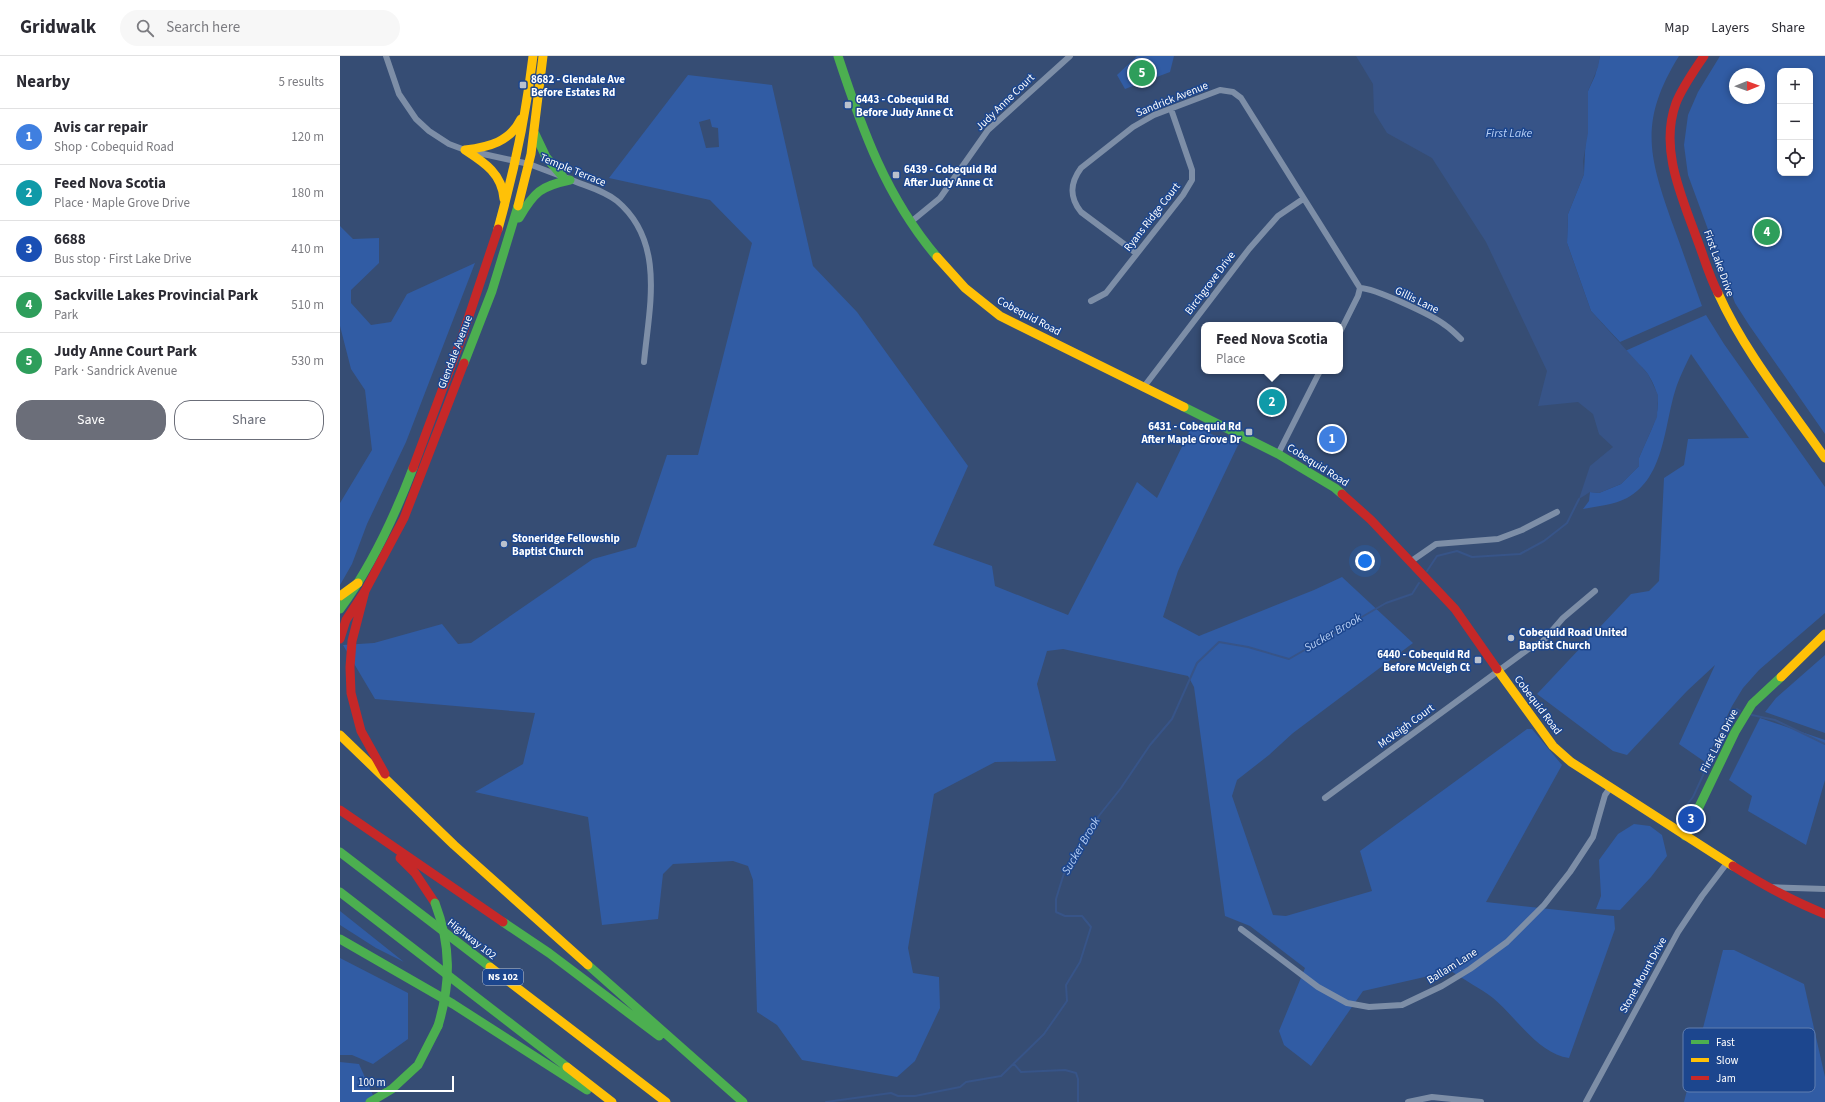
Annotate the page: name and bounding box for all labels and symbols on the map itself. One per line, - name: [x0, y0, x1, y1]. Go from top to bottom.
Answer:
- pin: 5: [1129, 58, 1155, 88]
- north arrow: [1729, 68, 1765, 104]
- street label: Judy Anne Court: [972, 70, 1038, 134]
- place label: 8682 - Glendale Ave Before Estates Rd: [531, 72, 625, 100]
- street label: Sandrick Avenue: [1134, 77, 1211, 120]
- marker: 8682 - Glendale Ave Before Estates Rd: [518, 80, 528, 90]
- place label: 6443 - Cobequid Rd Before Judy Anne Ct: [856, 92, 954, 120]
- marker: 6443 - Cobequid Rd Before Judy Anne Ct: [843, 100, 853, 110]
- water label: First Lake: [1486, 125, 1533, 142]
- street label: Temple Terrace: [538, 150, 609, 190]
- place label: 6439 - Cobequid Rd After Judy Anne Ct: [903, 162, 997, 190]
- marker: 6439 - Cobequid Rd After Judy Anne Ct: [891, 170, 901, 180]
- street label: Ryans Ridge Court: [1120, 179, 1184, 254]
- pin: 4: [1754, 217, 1780, 247]
- street label: First Lake Drive: [1700, 228, 1738, 299]
- street label: Birchgrove Drive: [1181, 248, 1239, 318]
- street label: Gillis Lane: [1393, 283, 1442, 317]
- street label: Cobequid Road: [994, 293, 1064, 339]
- street label: Glendale Avenue: [434, 313, 476, 391]
- pin: 2: [1259, 387, 1285, 417]
- place label: 6431 - Cobequid Rd After Maple Grove Dr: [1140, 419, 1242, 447]
- pin: 1: [1319, 424, 1345, 454]
- marker: 6431 - Cobequid Rd After Maple Grove Dr: [1244, 427, 1254, 437]
- street label: Cobequid Road: [1284, 440, 1352, 490]
- place label: Stoneridge Fellowship Baptist Church: [512, 531, 620, 559]
- marker: Stoneridge Fellowship Baptist Church: [499, 539, 509, 549]
- your location: [1355, 551, 1375, 571]
- water label: Sucker Brook: [1301, 609, 1365, 656]
- place label: Cobequid Road United Baptist Church: [1519, 625, 1627, 653]
- marker: Cobequid Road United Baptist Church: [1506, 633, 1516, 643]
- place label: 6440 - Cobequid Rd Before McVeigh Ct: [1377, 647, 1471, 675]
- marker: 6440 - Cobequid Rd Before McVeigh Ct: [1473, 655, 1483, 665]
- street label: Cobequid Road: [1511, 672, 1565, 738]
- street label: McVeigh Court: [1375, 700, 1437, 751]
- street label: First Lake Drive: [1696, 706, 1742, 776]
- pin: 3: [1678, 804, 1704, 834]
- water label: Sucker Brook: [1058, 814, 1105, 878]
- street label: Highway 102: [444, 915, 500, 963]
- street label: Stone Mount Drive: [1616, 934, 1670, 1016]
- street label: Ballam Lane: [1424, 944, 1481, 987]
- road number: NS 102: [483, 969, 523, 985]
- legend: [1683, 1028, 1815, 1092]
- text: Fast: [1716, 1035, 1735, 1050]
- text: Slow: [1716, 1053, 1739, 1068]
- text: Jam: [1716, 1071, 1736, 1086]
- scale bar: [352, 1074, 454, 1093]

